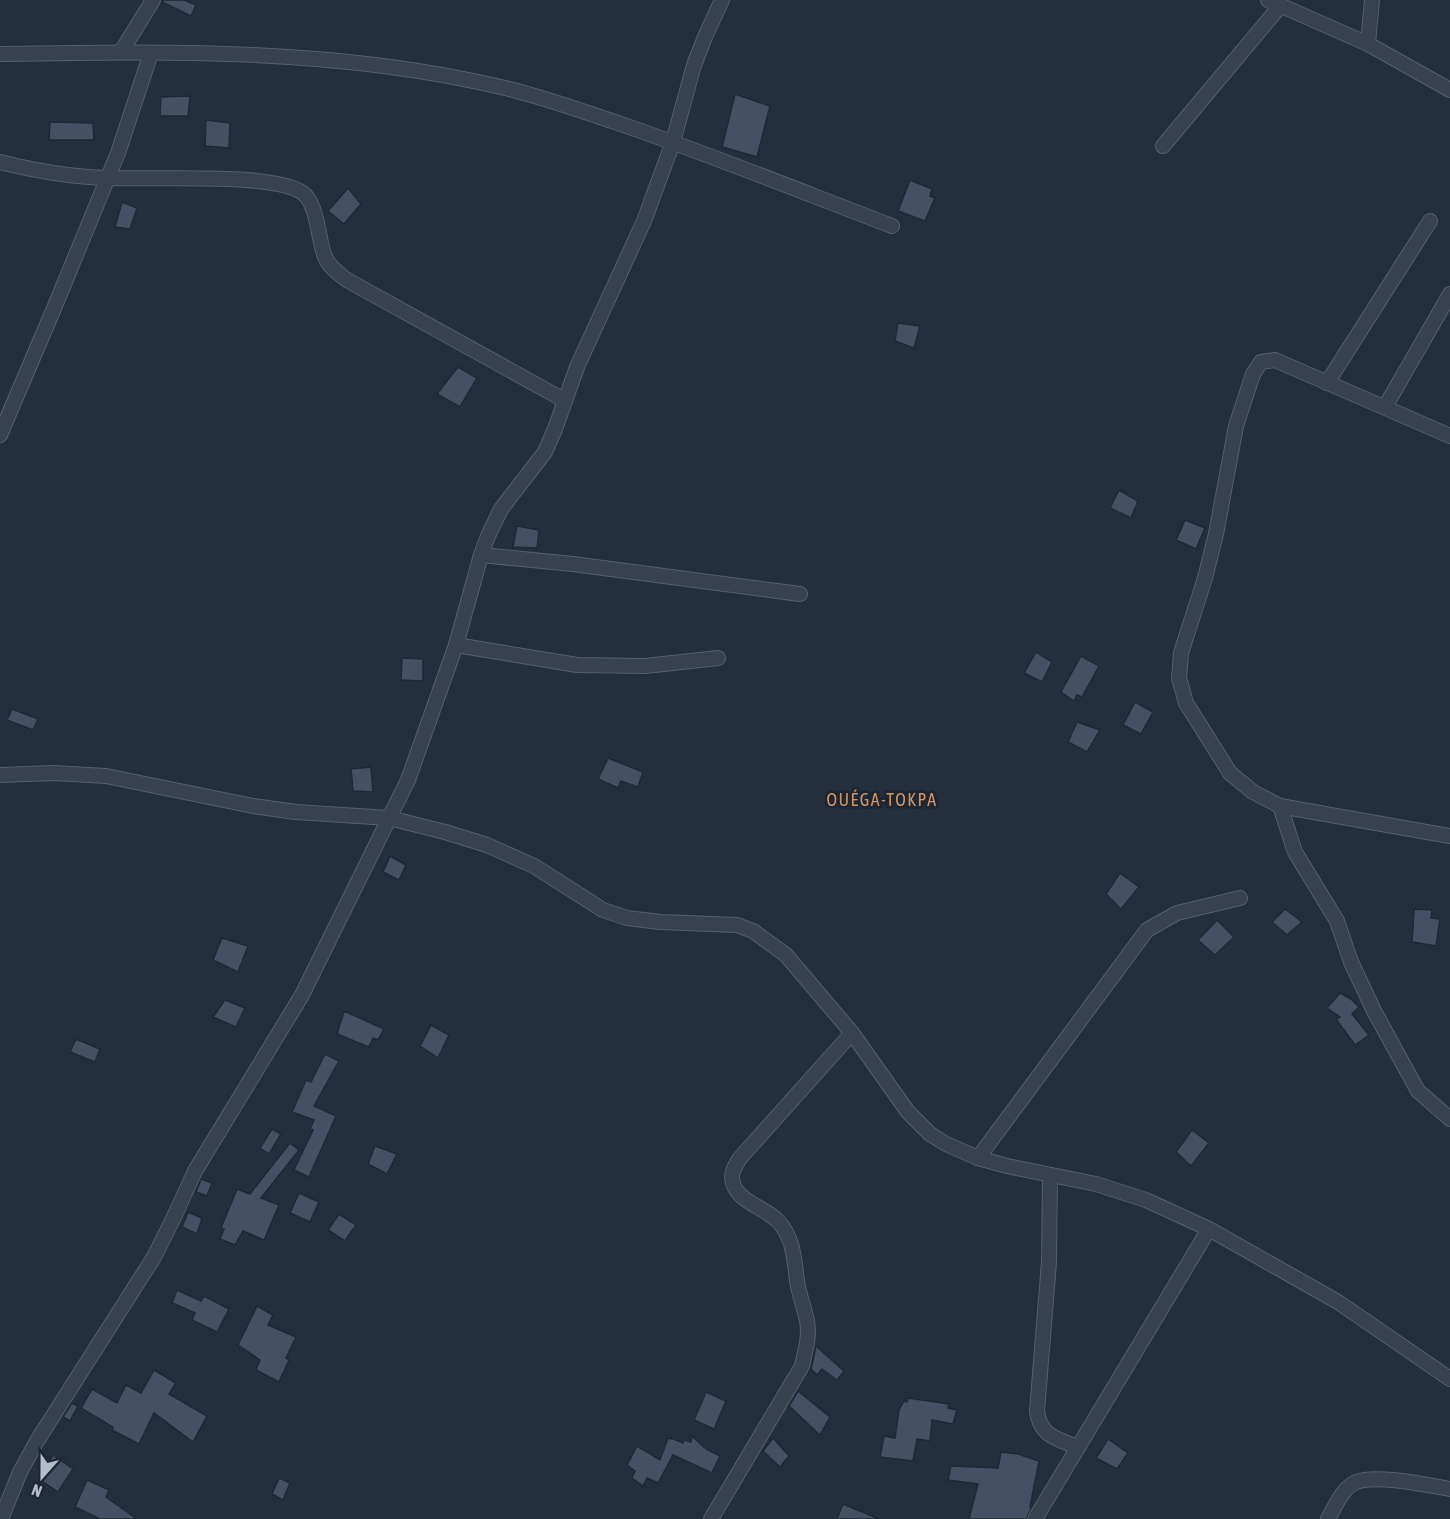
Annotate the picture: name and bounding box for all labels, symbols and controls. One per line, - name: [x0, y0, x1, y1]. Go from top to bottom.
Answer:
- district label: OUÉGA-TOKPA: [826, 789, 938, 810]
- north arrow: [12, 1447, 72, 1507]
- text: N: [29, 1481, 44, 1501]

